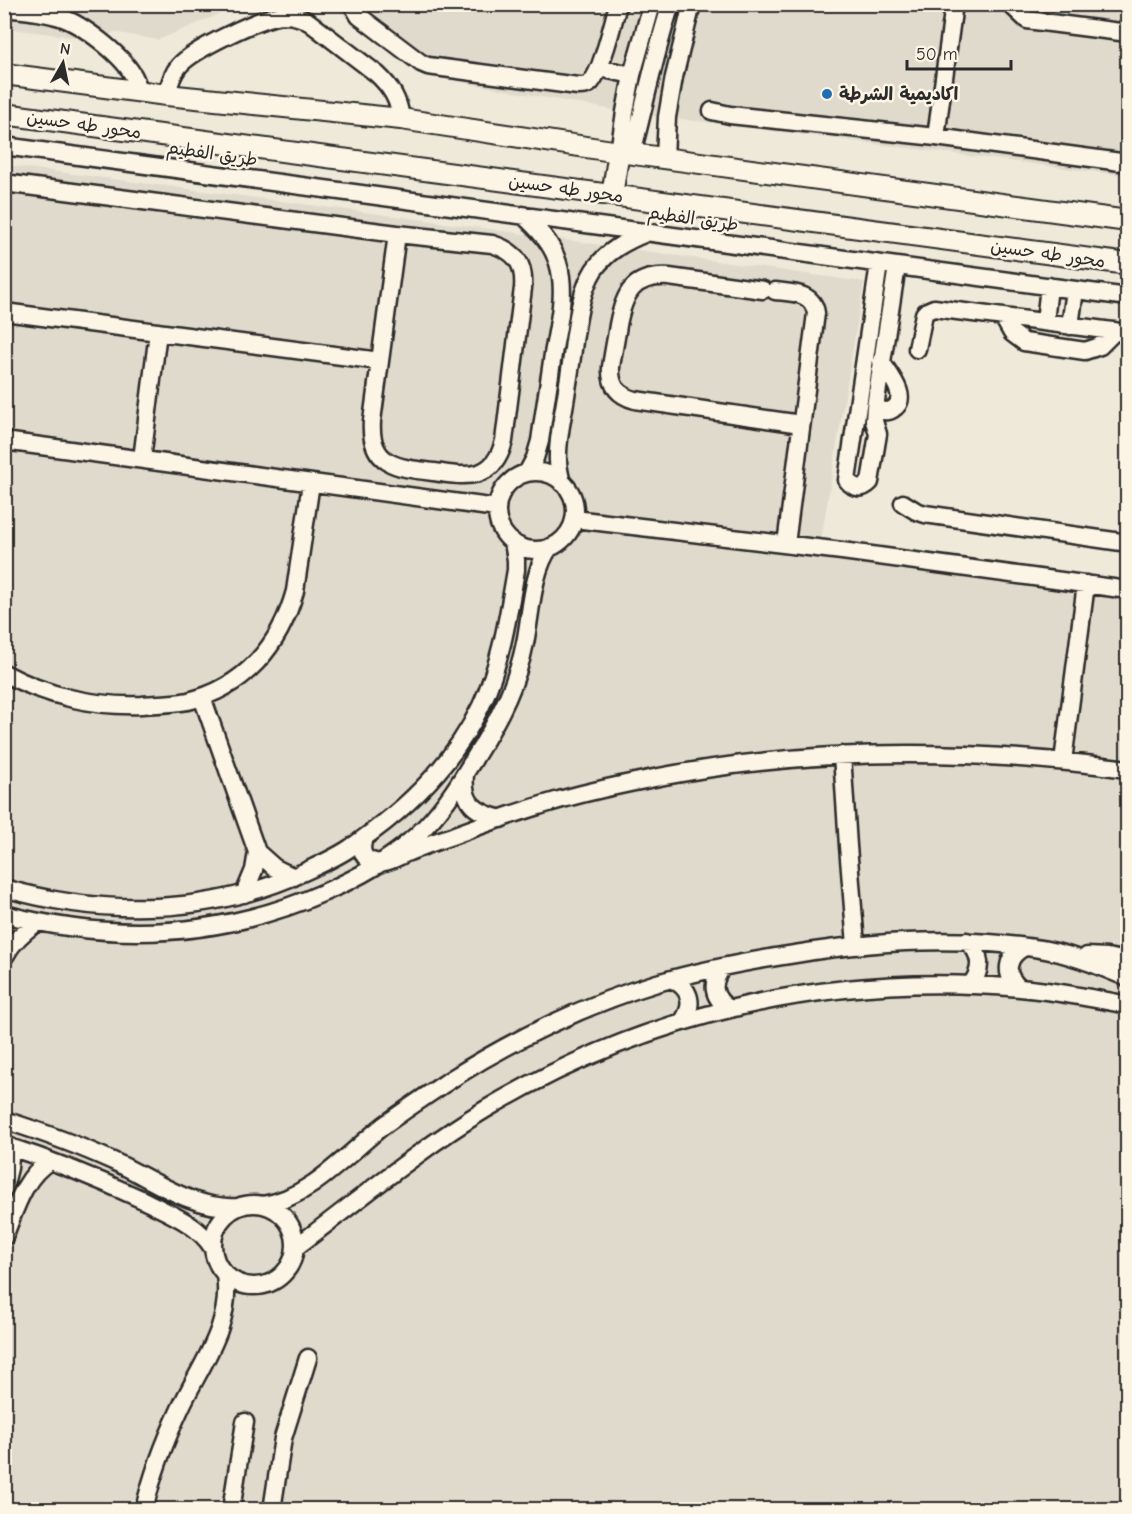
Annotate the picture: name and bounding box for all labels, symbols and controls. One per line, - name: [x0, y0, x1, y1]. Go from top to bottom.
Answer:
- north arrow: [33, 33, 93, 93]
- scale bar: [907, 33, 1010, 71]
- text: N: [59, 39, 72, 59]
- text: 50 m: [916, 44, 958, 65]
- place label: اكاديمية الشرطة: [839, 84, 958, 105]
- marker: اكاديمية الشرطة: [820, 87, 834, 101]
- street label: محور طه حسين: [25, 107, 143, 143]
- street label: طريق الفطيم: [165, 137, 259, 174]
- street label: محور طه حسين: [507, 171, 625, 207]
- street label: طريق الفطيم: [646, 202, 740, 239]
- street label: محور طه حسين: [989, 236, 1107, 272]

